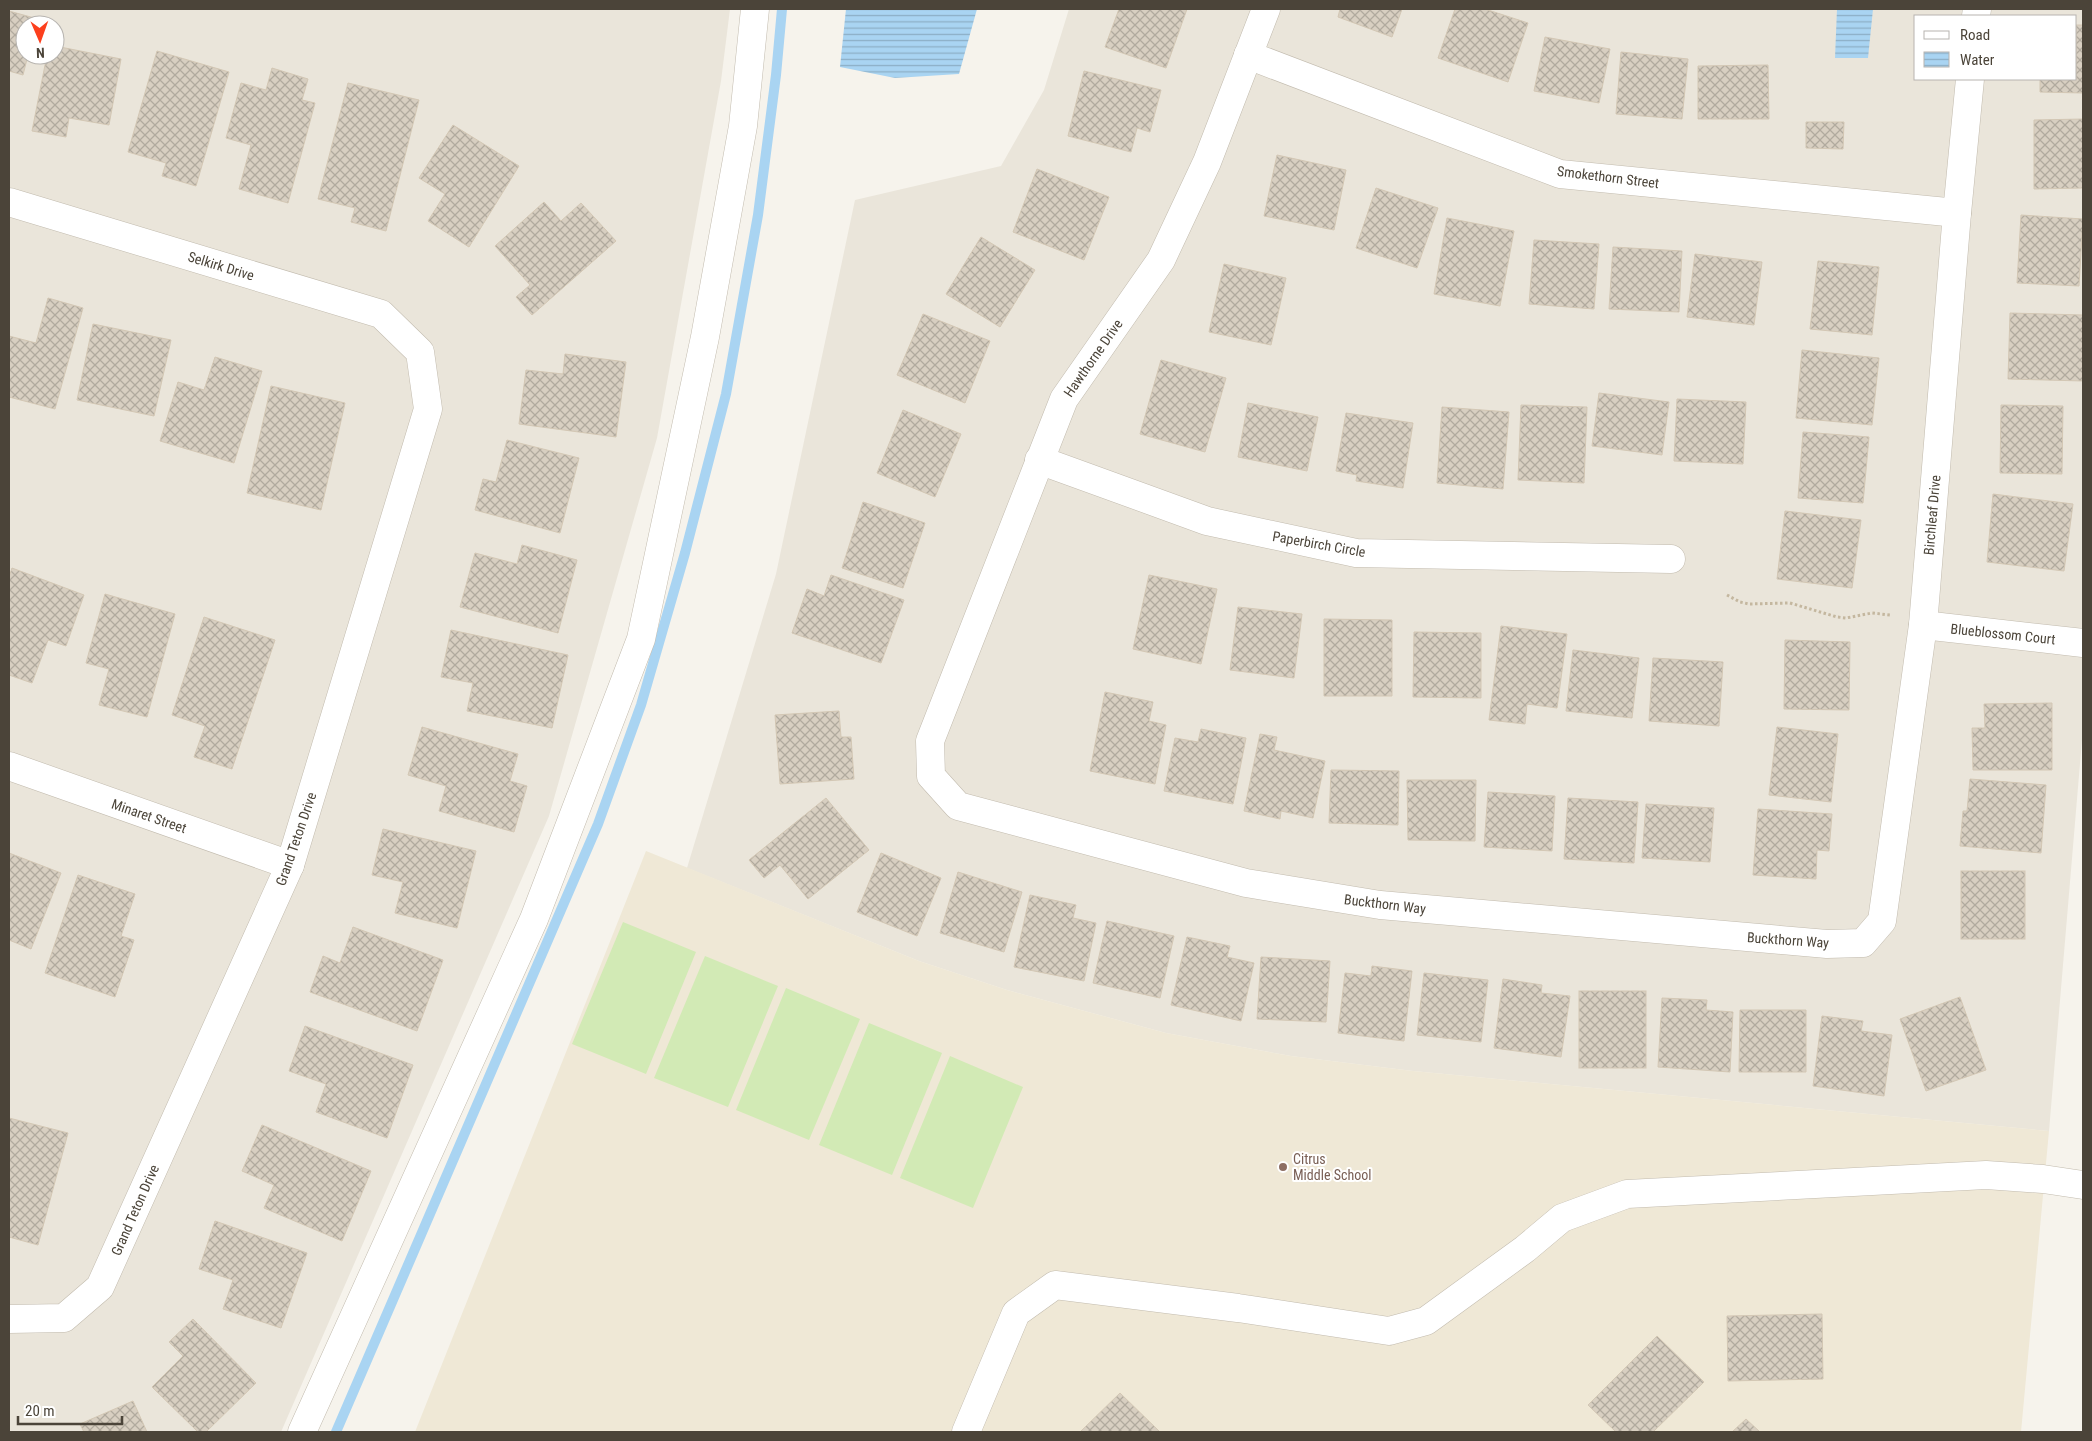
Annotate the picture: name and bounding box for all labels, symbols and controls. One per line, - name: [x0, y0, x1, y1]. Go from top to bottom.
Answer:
- north arrow: [15, 15, 65, 65]
- legend: [1914, 15, 2077, 80]
- text: Road: [1960, 26, 1990, 44]
- text: N: [36, 45, 45, 61]
- text: Water: [1960, 51, 1995, 69]
- street label: Smokethorn Street: [1556, 163, 1660, 191]
- street label: Selkirk Drive: [186, 248, 256, 284]
- street label: Hawthorne Drive: [1060, 316, 1126, 400]
- street label: Birchleaf Drive: [1921, 474, 1944, 556]
- street label: Paperbirch Circle: [1271, 528, 1367, 560]
- street label: Blueblossom Court: [1950, 621, 2056, 647]
- street label: Grand Teton Drive: [273, 790, 320, 888]
- street label: Minaret Street: [109, 796, 189, 836]
- street label: Buckthorn Way: [1343, 891, 1427, 917]
- street label: Buckthorn Way: [1746, 929, 1830, 951]
- place label: Citrus Middle School: [1293, 1151, 1371, 1183]
- marker: Citrus Middle School: [1277, 1161, 1289, 1173]
- street label: Grand Teton Drive: [108, 1162, 162, 1258]
- scale bar: [18, 1394, 121, 1426]
- text: 20 m: [25, 1402, 55, 1420]

